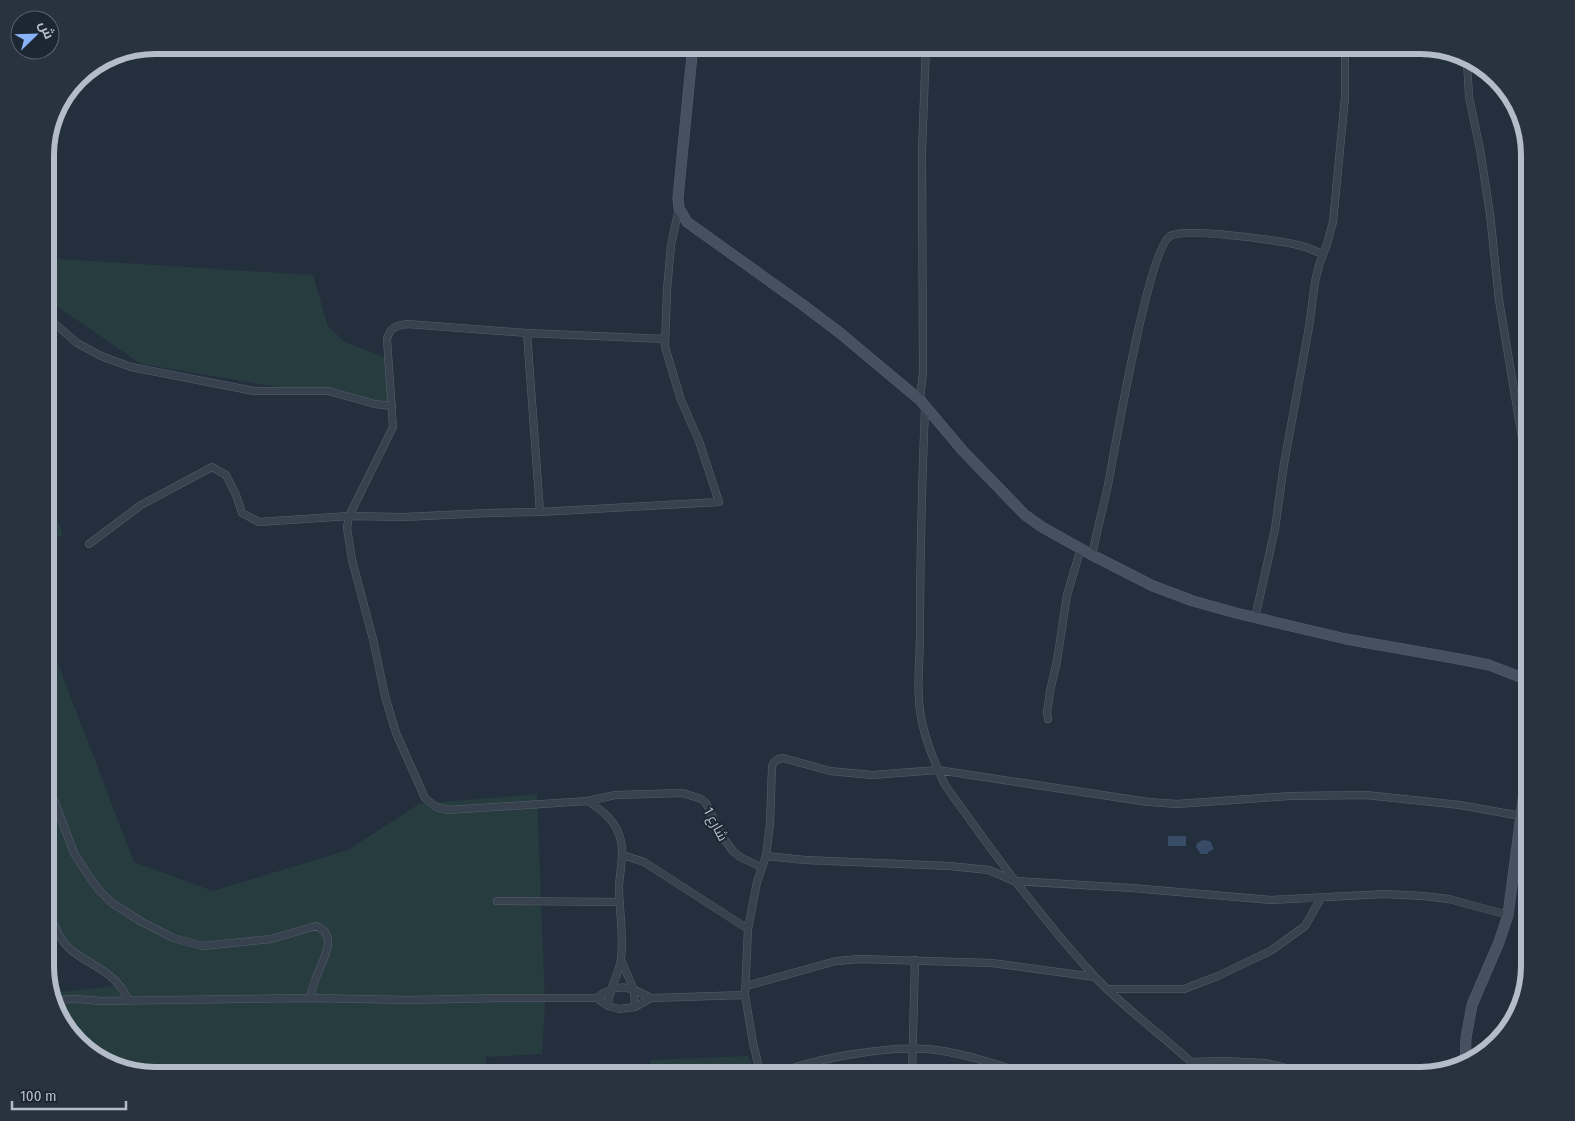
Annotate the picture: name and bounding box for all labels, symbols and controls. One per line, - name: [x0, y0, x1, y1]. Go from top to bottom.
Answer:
- north arrow: [10, 10, 60, 60]
- text: ش: [35, 19, 58, 42]
- street label: شارع 1: [700, 804, 731, 844]
- scale bar: [12, 1078, 126, 1110]
- text: 100 m: [20, 1087, 57, 1105]

